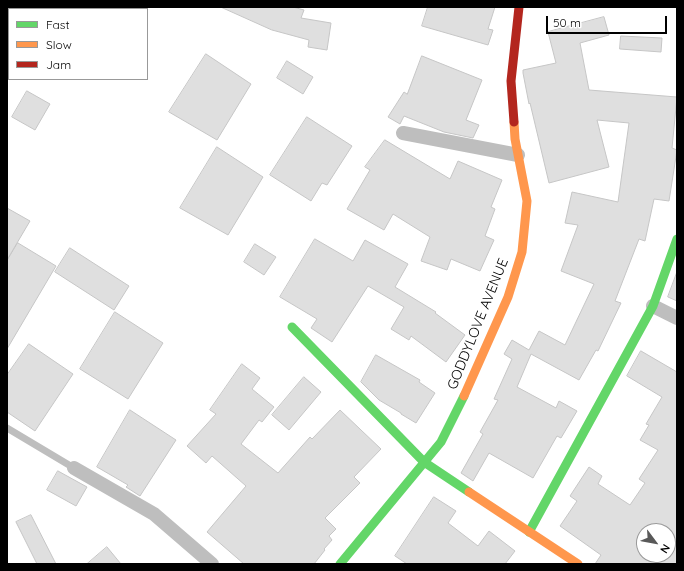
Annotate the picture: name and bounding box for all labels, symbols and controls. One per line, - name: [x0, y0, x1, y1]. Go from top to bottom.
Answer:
- legend: [8, 8, 148, 80]
- scale bar: [548, 8, 669, 34]
- text: 50 m: [553, 15, 581, 30]
- text: Fast: [46, 17, 70, 32]
- text: Slow: [46, 37, 72, 52]
- text: Jam: [46, 57, 71, 72]
- street label: GODDYLOVE AVENUE: [444, 256, 512, 392]
- north arrow: [636, 523, 676, 563]
- text: N: [657, 542, 673, 556]

